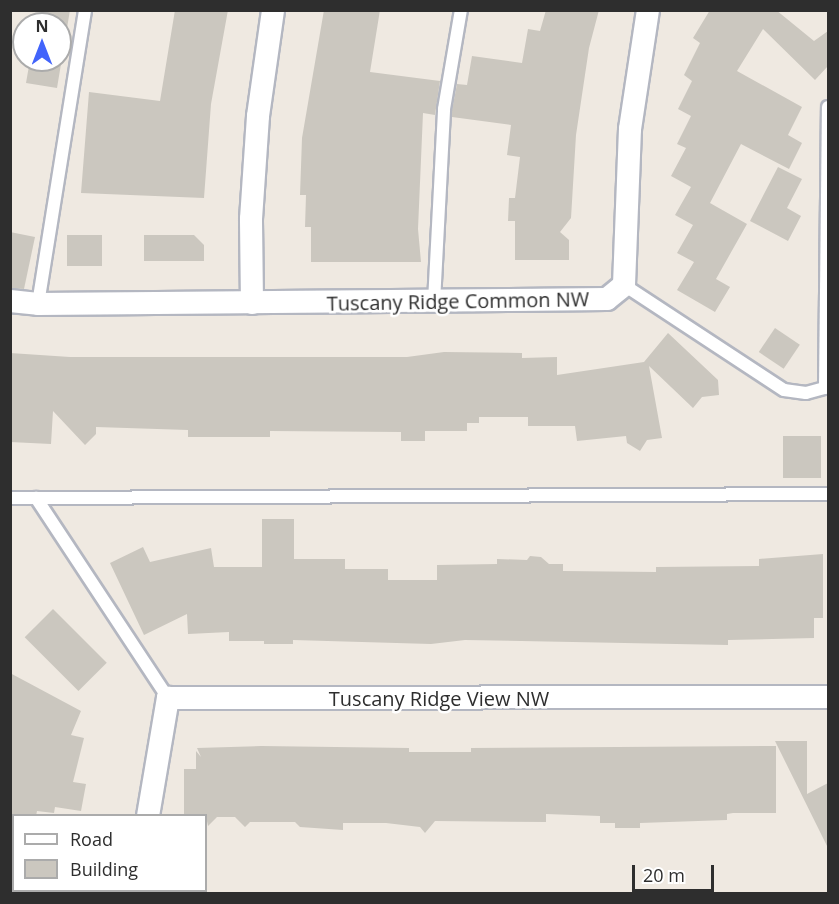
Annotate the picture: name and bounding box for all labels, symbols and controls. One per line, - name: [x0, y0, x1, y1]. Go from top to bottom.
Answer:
- north arrow: [12, 12, 72, 72]
- text: N: [35, 15, 49, 37]
- street label: Tuscany Ridge Common NW: [327, 287, 589, 315]
- street label: Tuscany Ridge View NW: [329, 686, 549, 710]
- legend: [12, 814, 207, 892]
- text: Road: [70, 827, 113, 851]
- scale bar: [635, 853, 718, 891]
- text: Building: [70, 857, 138, 881]
- text: 20 m: [643, 863, 685, 887]

